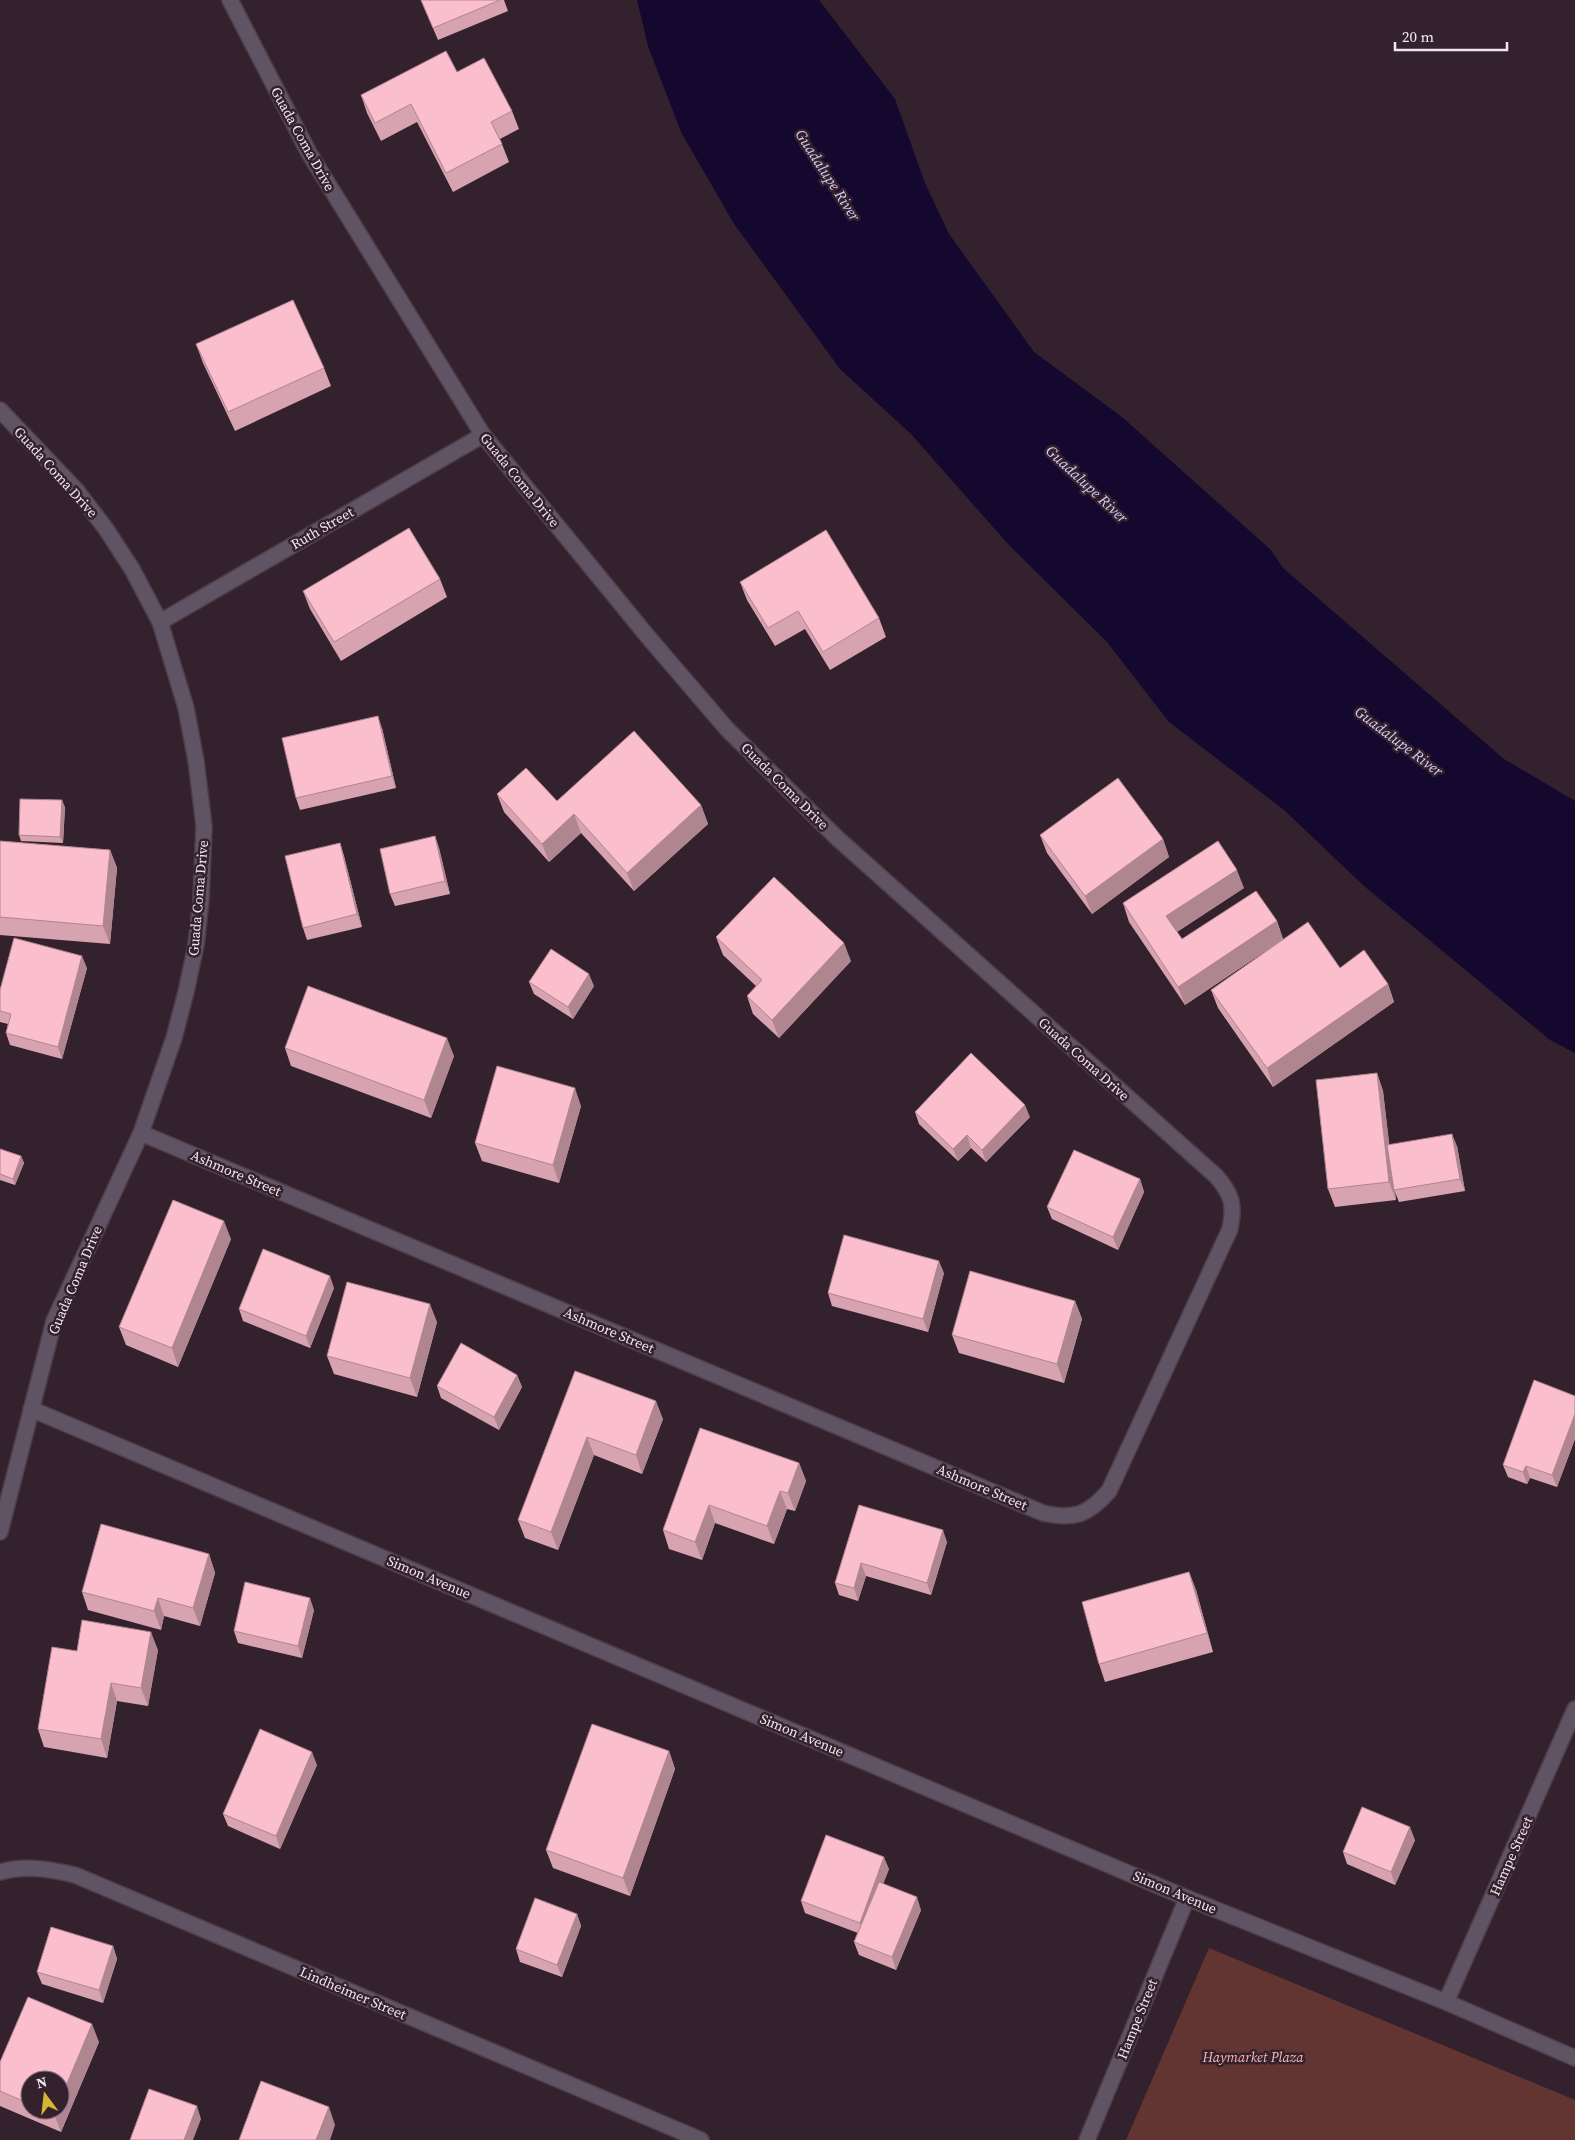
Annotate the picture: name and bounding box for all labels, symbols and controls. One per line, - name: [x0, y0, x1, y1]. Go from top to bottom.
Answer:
- scale bar: [1395, 20, 1508, 52]
- text: 20 m: [1402, 26, 1434, 47]
- street label: Guada Coma Drive: [266, 83, 340, 195]
- water label: Guadalupe River: [791, 125, 866, 226]
- street label: Guada Coma Drive: [10, 422, 102, 522]
- street label: Guada Coma Drive: [476, 429, 564, 531]
- water label: Guadalupe River: [1041, 440, 1133, 528]
- street label: Ruth Street: [287, 502, 357, 554]
- water label: Guadalupe River: [1351, 701, 1448, 782]
- street label: Guada Coma Drive: [737, 738, 833, 834]
- street label: Guada Coma Drive: [183, 839, 213, 957]
- street label: Guada Coma Drive: [1034, 1013, 1134, 1105]
- street label: Ashmore Street: [188, 1145, 285, 1201]
- street label: Guada Coma Drive: [43, 1223, 107, 1337]
- street label: Ashmore Street: [561, 1302, 658, 1358]
- street label: Ashmore Street: [934, 1459, 1031, 1515]
- street label: Simon Avenue: [384, 1550, 474, 1604]
- street label: Simon Avenue: [757, 1708, 847, 1762]
- street label: Hampe Street: [1485, 1813, 1538, 1899]
- street label: Simon Avenue: [1130, 1865, 1220, 1919]
- street label: Lindheimer Street: [297, 1962, 410, 2025]
- street label: Hampe Street: [1112, 1975, 1162, 2062]
- park label: Haymarket Plaza: [1201, 2047, 1304, 2067]
- north arrow: [20, 2070, 70, 2120]
- text: N: [34, 2071, 49, 2093]

